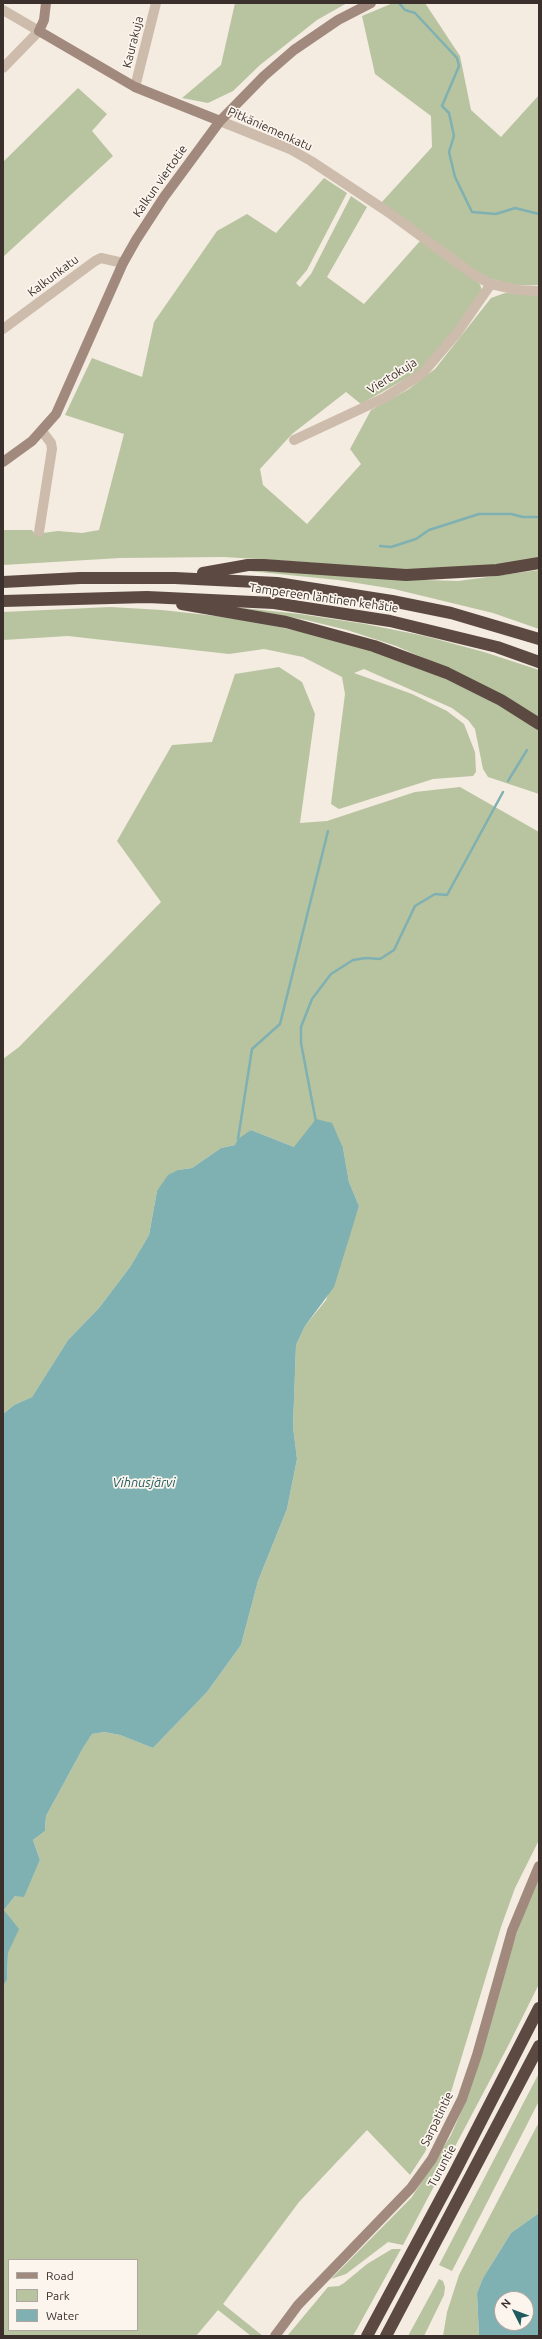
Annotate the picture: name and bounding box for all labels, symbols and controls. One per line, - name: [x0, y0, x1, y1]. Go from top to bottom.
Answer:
- street label: Kaurakuja: [120, 15, 146, 69]
- street label: Pitkäniemenkatu: [225, 104, 315, 154]
- street label: Kalkun viertotie: [130, 142, 190, 220]
- street label: Kalkunkatu: [25, 252, 81, 300]
- street label: Viertokuja: [365, 355, 419, 397]
- street label: Tampereen läntinen kehätie: [249, 580, 399, 616]
- water label: Vihnusjärvi: [113, 1475, 175, 1491]
- street label: Sarpatintie: [418, 2089, 456, 2149]
- street label: Turuntie: [425, 2142, 459, 2190]
- legend: [8, 2259, 138, 2331]
- text: Road: [46, 2269, 74, 2282]
- text: Park: [46, 2289, 70, 2302]
- north arrow: [494, 2291, 534, 2331]
- text: N: [499, 2297, 513, 2311]
- text: Water: [46, 2309, 79, 2322]

